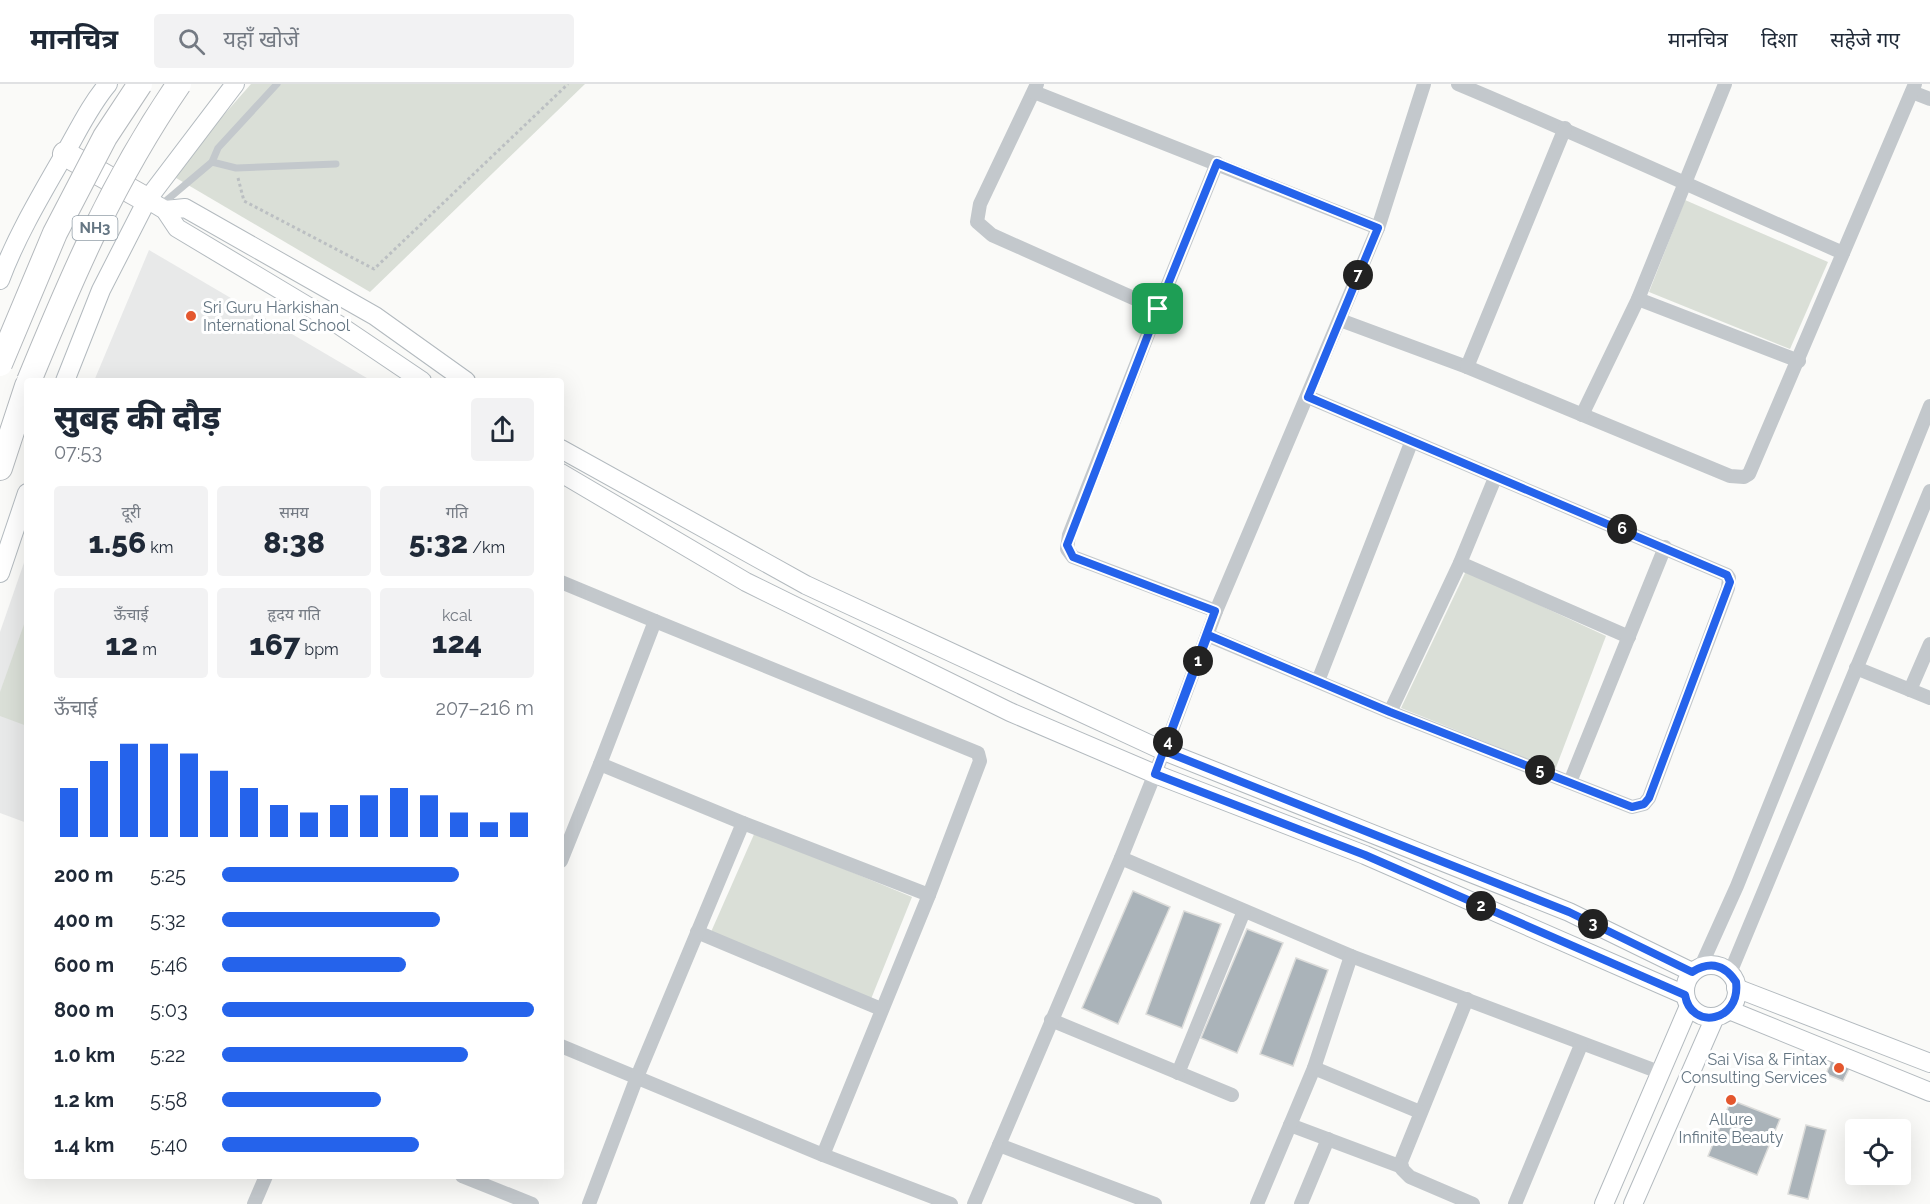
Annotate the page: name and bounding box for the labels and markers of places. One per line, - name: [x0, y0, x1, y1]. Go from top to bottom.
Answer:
- pin: 7: [1343, 260, 1373, 290]
- pin: [1132, 283, 1183, 334]
- place label: Sri Guru Harkishan International School: [203, 298, 351, 335]
- marker: Sri Guru Harkishan International School: [184, 309, 198, 323]
- pin: 6: [1607, 514, 1637, 544]
- pin: 1: [1183, 646, 1213, 676]
- pin: 4: [1153, 727, 1183, 757]
- pin: 5: [1525, 755, 1555, 785]
- pin: 2: [1466, 891, 1496, 921]
- pin: 3: [1578, 909, 1608, 939]
- place label: Sai Visa & Fintax Consulting Services: [1681, 1050, 1827, 1087]
- marker: Sai Visa & Fintax Consulting Services: [1832, 1061, 1846, 1075]
- marker: Allure Infinite Beauty: [1724, 1093, 1738, 1107]
- place label: Allure Infinite Beauty: [1678, 1110, 1784, 1147]

